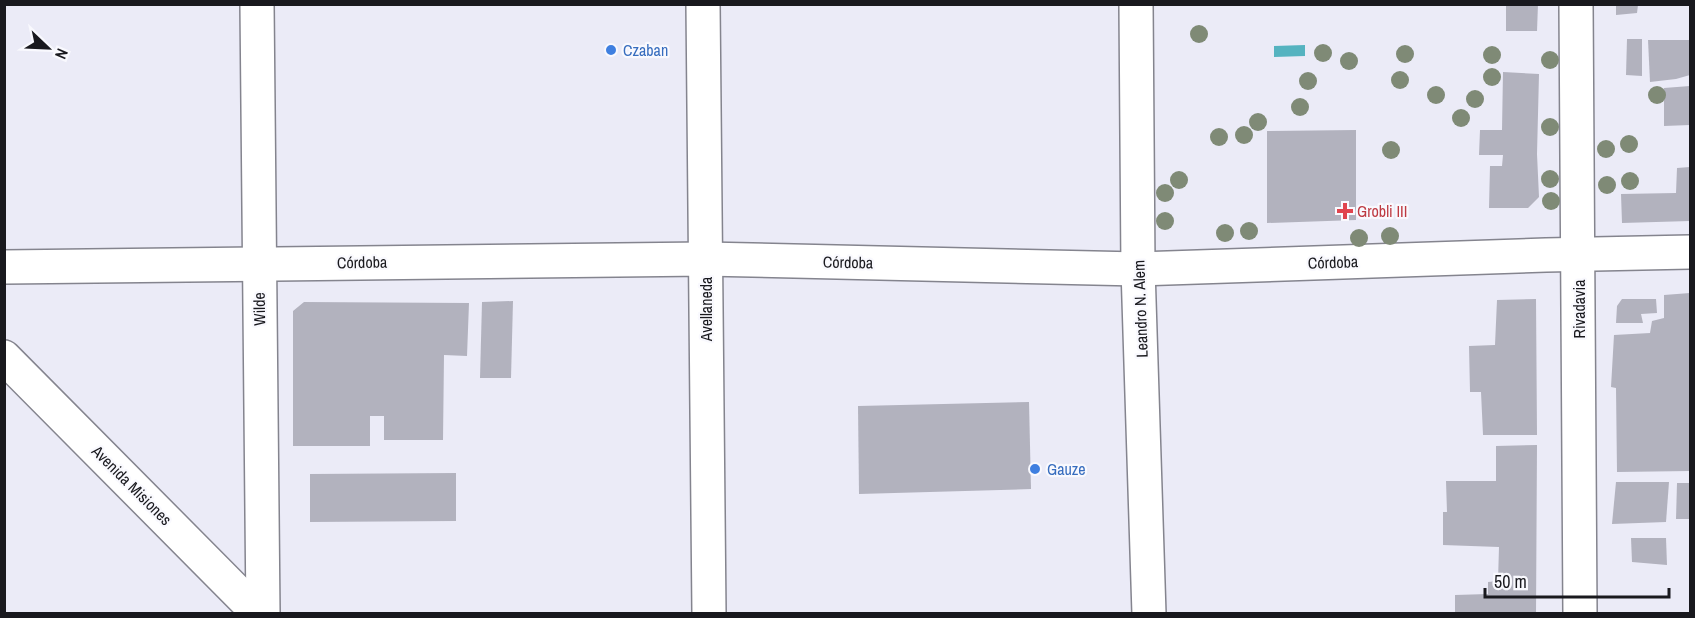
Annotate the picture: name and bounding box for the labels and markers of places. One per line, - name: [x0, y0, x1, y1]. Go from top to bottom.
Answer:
- place label: Czaban: [623, 39, 668, 61]
- marker: Czaban: [604, 43, 618, 57]
- place label: Grobli III: [1357, 200, 1407, 222]
- marker: Grobli III: [1338, 204, 1352, 218]
- place label: Gauze: [1047, 458, 1086, 480]
- marker: Gauze: [1028, 462, 1042, 476]

